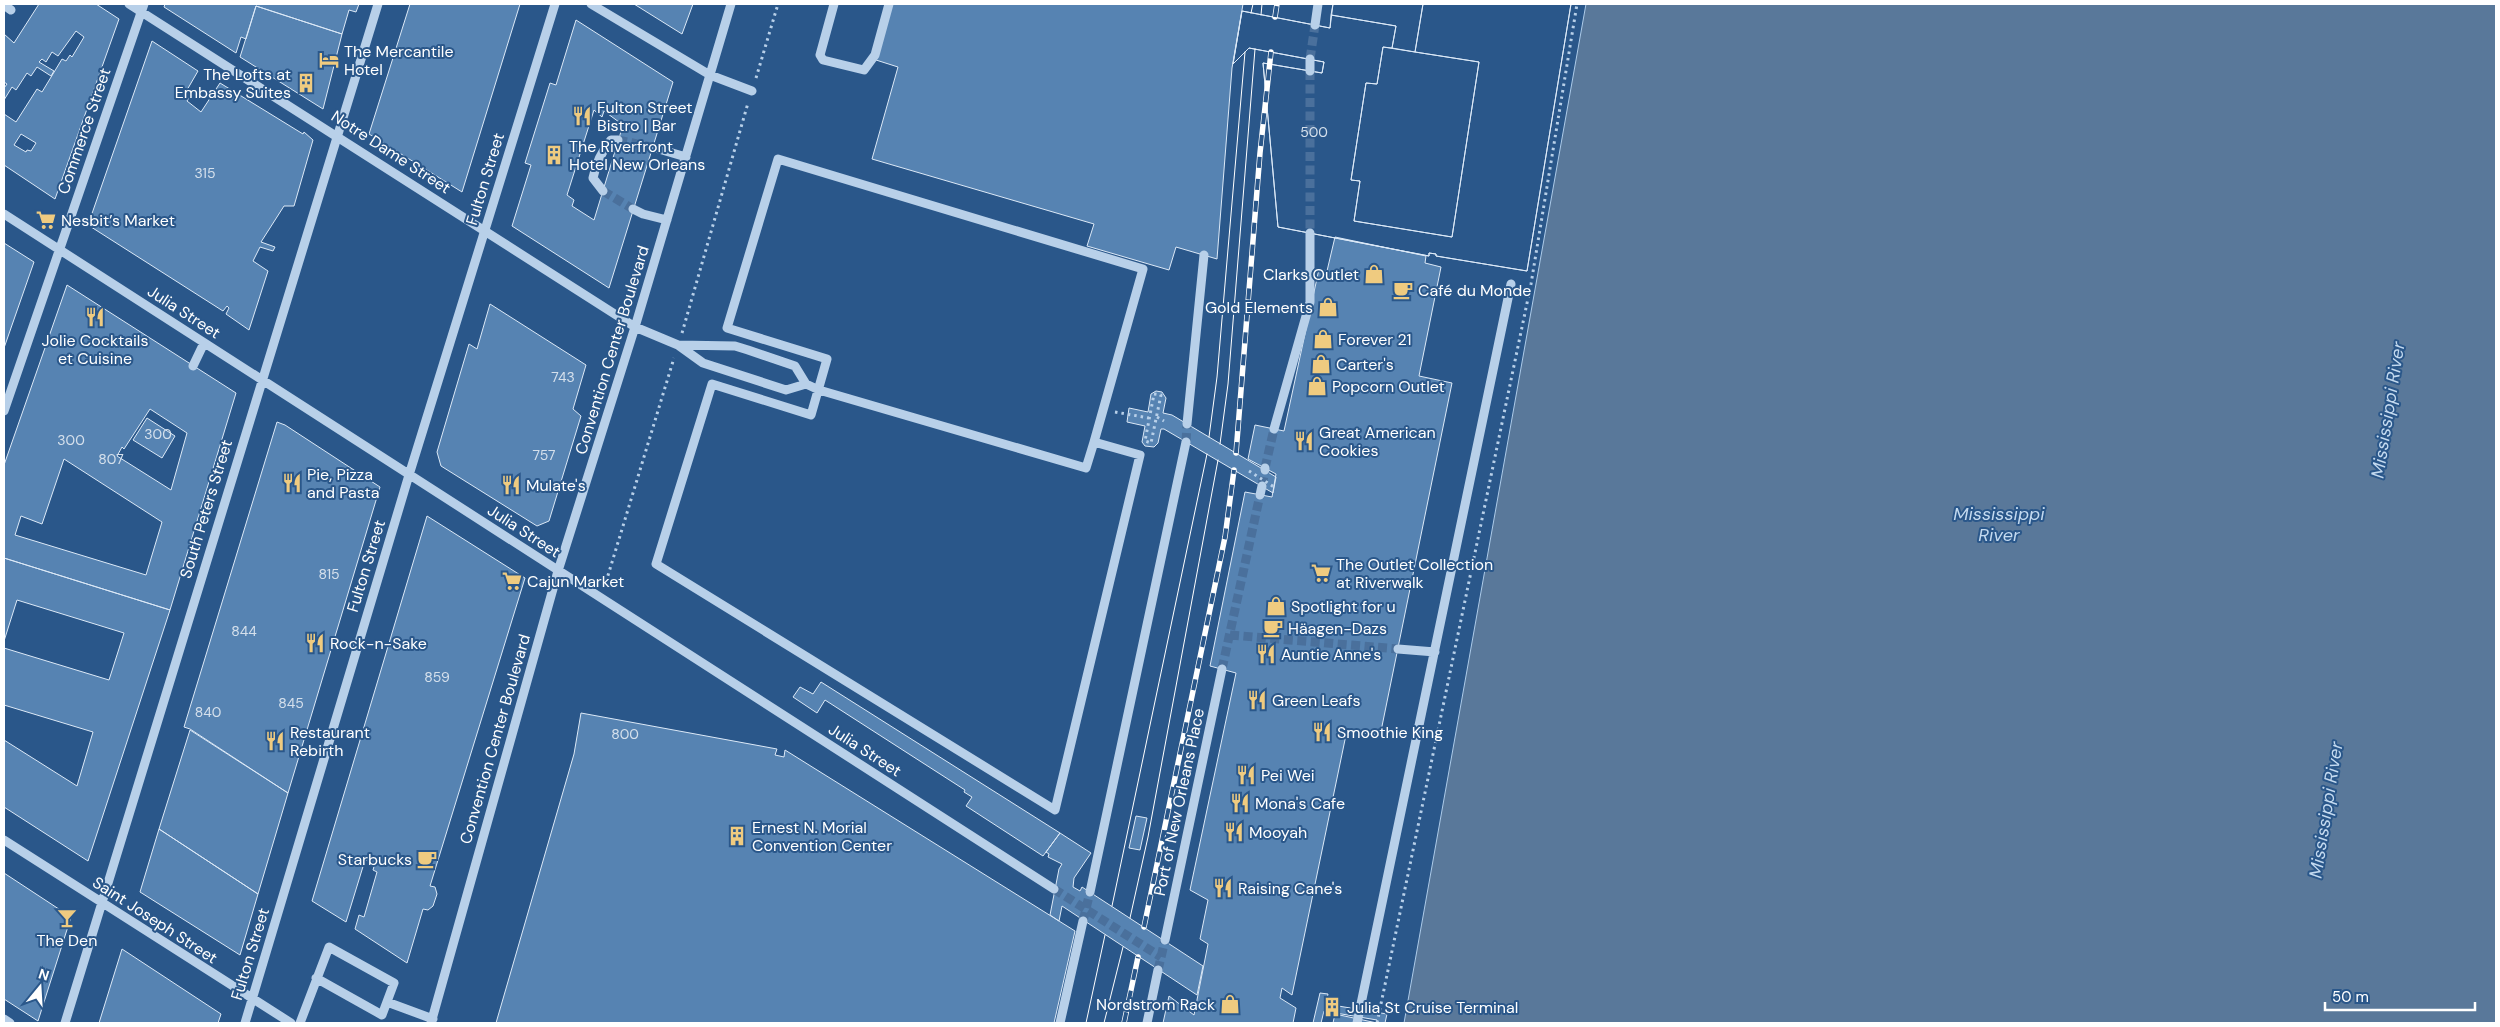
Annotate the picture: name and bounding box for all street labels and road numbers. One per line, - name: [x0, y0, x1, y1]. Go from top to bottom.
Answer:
- street label: Commerce Street: [53, 65, 115, 197]
- street label: Notre Dame Street: [327, 106, 455, 198]
- street label: Fulton Street: [461, 130, 509, 228]
- street label: Convention Center Boulevard: [570, 243, 654, 457]
- street label: Julia Street: [144, 281, 224, 343]
- street label: South Peters Street: [175, 437, 237, 581]
- street label: Julia Street: [484, 500, 564, 562]
- street label: Fulton Street: [342, 517, 390, 615]
- street label: Convention Center Boulevard: [455, 632, 535, 846]
- street label: Port of New Orleans Place: [1149, 706, 1209, 898]
- street label: Julia Street: [825, 719, 905, 781]
- street label: Saint Joseph Street: [88, 872, 222, 968]
- street label: Fulton Street: [226, 905, 274, 1003]

